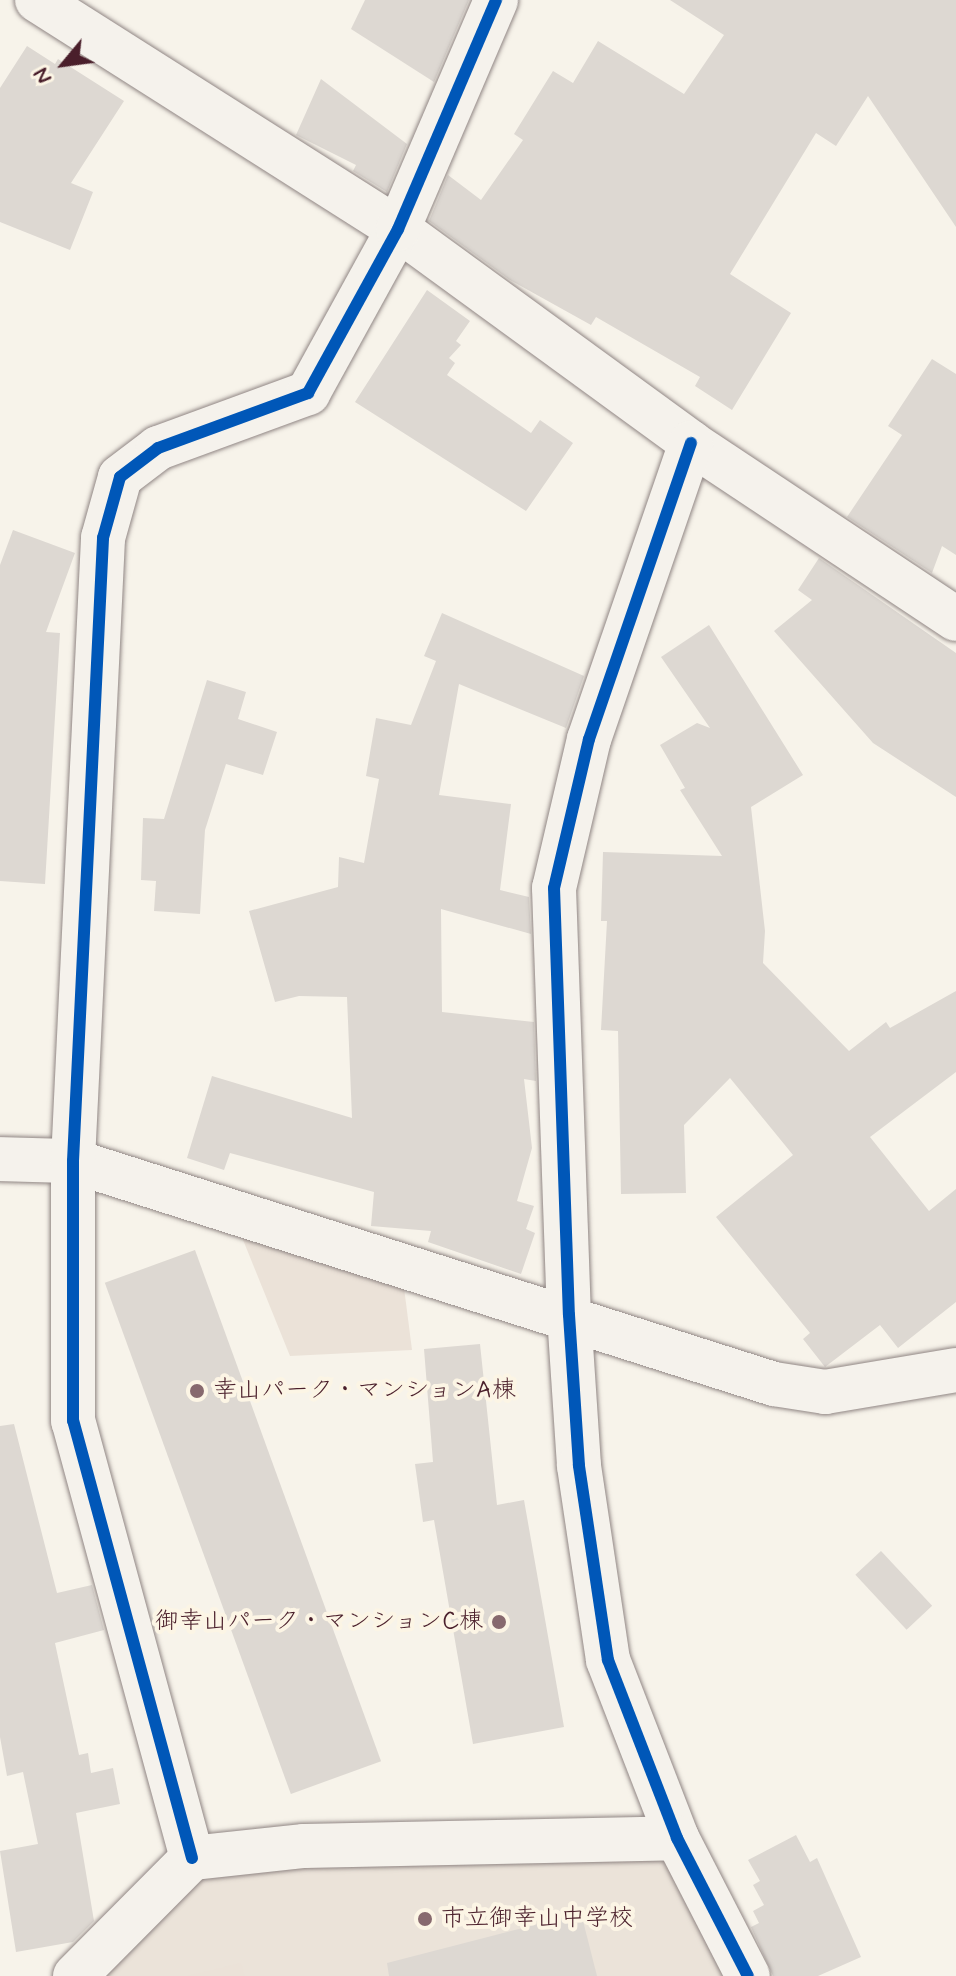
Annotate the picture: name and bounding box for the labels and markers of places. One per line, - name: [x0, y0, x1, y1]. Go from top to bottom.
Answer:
- place label: 幸山パーク・マンションA棟: [213, 1377, 517, 1405]
- marker: 幸山パーク・マンションA棟: [188, 1382, 206, 1400]
- place label: 御幸山パーク・マンションC棟: [154, 1608, 483, 1636]
- marker: 御幸山パーク・マンションC棟: [490, 1613, 508, 1631]
- place label: 市立御幸山中学校: [441, 1905, 633, 1933]
- marker: 市立御幸山中学校: [416, 1910, 434, 1928]

